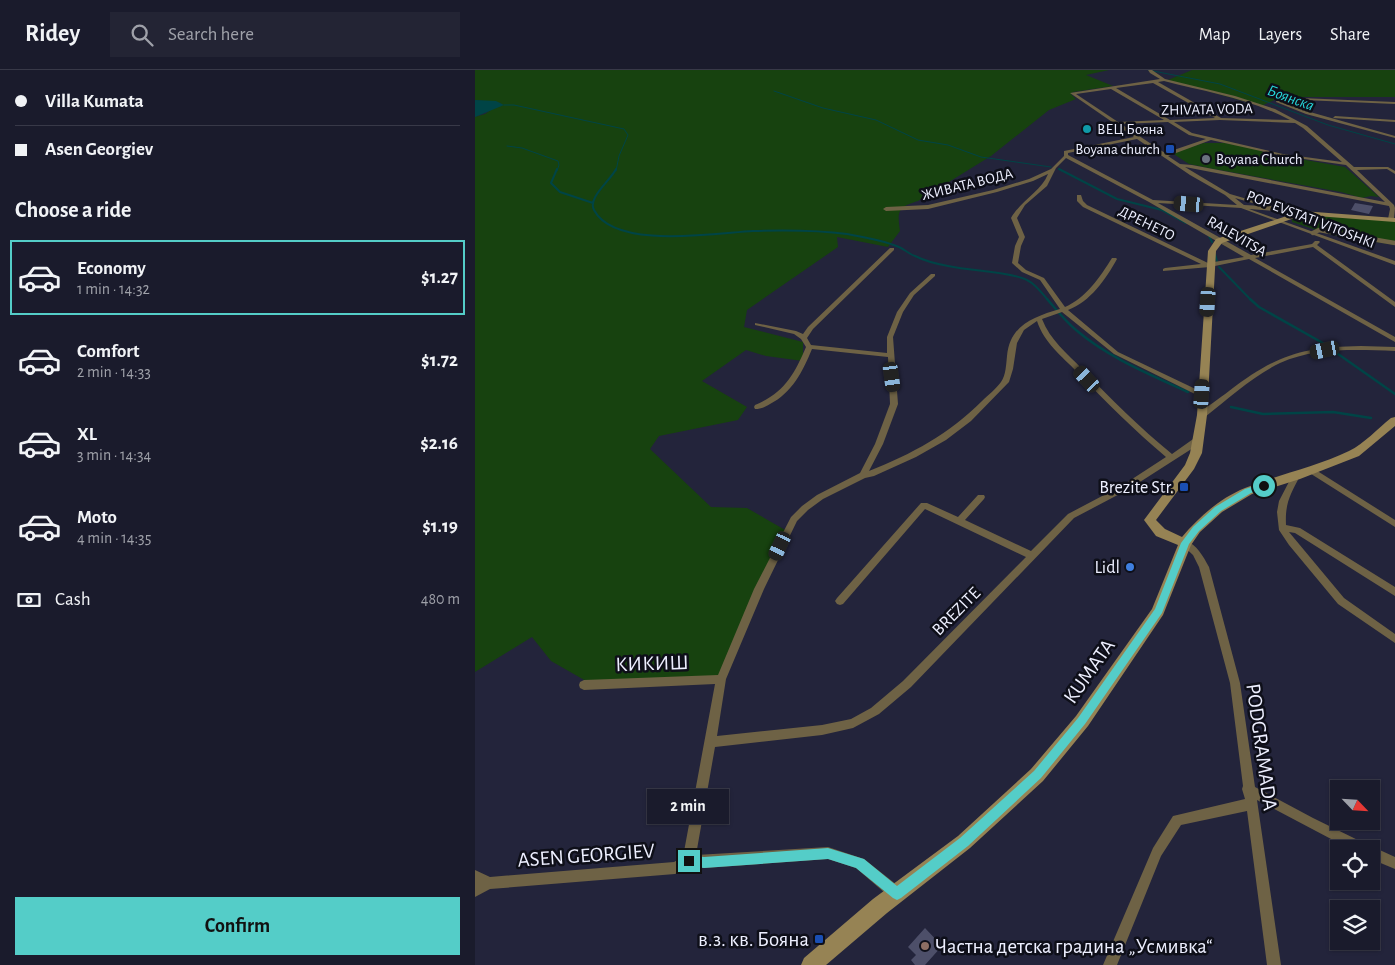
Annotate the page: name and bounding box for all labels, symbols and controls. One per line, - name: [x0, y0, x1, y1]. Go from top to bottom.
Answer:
- search box: [110, 12, 460, 57]
- icon: search: [128, 21, 156, 49]
- text: Ridey: [25, 22, 80, 46]
- text: Search here: [168, 25, 254, 44]
- text: Map: [1199, 26, 1230, 44]
- text: Layers: [1258, 26, 1302, 44]
- text: Share: [1330, 26, 1370, 44]
- water label: Боянска: [1265, 82, 1316, 114]
- text: Villa Kumata: [45, 92, 144, 111]
- street label: ZHIVATA VODA: [1161, 101, 1253, 118]
- place label: ВЕЦ Бояна: [1097, 122, 1164, 137]
- marker: ВЕЦ Бояна: [1081, 123, 1093, 135]
- text: Asen Georgiev: [45, 140, 153, 159]
- place label: Boyana church: [1075, 142, 1160, 157]
- marker: Boyana church: [1164, 143, 1176, 155]
- place label: Boyana Church: [1216, 152, 1303, 167]
- marker: Boyana Church: [1200, 153, 1212, 165]
- street label: ЖИВАТА ВОДА: [920, 166, 1015, 203]
- street label: POP EVSTATI VITOSHKI: [1245, 188, 1377, 251]
- car: [1173, 195, 1204, 213]
- text: Choose a ride: [15, 199, 131, 221]
- street label: ДРЕНЕТО: [1116, 203, 1177, 244]
- street label: RALEVITSA: [1205, 214, 1269, 259]
- icon: car: [17, 255, 62, 300]
- text: Economy: [77, 259, 146, 278]
- text: $1.27: [421, 268, 458, 287]
- text: 1 min · 14:32: [77, 281, 150, 297]
- car: [1199, 287, 1216, 317]
- icon: car: [17, 338, 62, 383]
- car: [1308, 340, 1341, 360]
- text: Comfort: [77, 342, 139, 361]
- text: $1.72: [421, 351, 458, 370]
- car: [882, 361, 901, 393]
- car: [1071, 363, 1102, 395]
- text: 2 min · 14:33: [77, 364, 151, 380]
- car: [1193, 379, 1210, 409]
- icon: car: [17, 421, 62, 466]
- text: XL: [77, 425, 97, 444]
- text: $2.16: [420, 434, 458, 453]
- text: 3 min · 14:34: [77, 447, 151, 463]
- route start: [1253, 475, 1275, 497]
- place label: Brezite Str.: [1099, 479, 1174, 497]
- marker: Brezite Str.: [1178, 481, 1190, 493]
- icon: car: [17, 504, 62, 549]
- text: Moto: [77, 508, 117, 527]
- text: $1.19: [422, 517, 458, 536]
- car: [766, 529, 793, 563]
- text: 4 min · 14:35: [77, 530, 151, 546]
- place label: Lidl: [1094, 559, 1120, 577]
- marker: Lidl: [1124, 561, 1136, 573]
- street label: BREZITE: [929, 584, 984, 639]
- icon: cash: [15, 586, 43, 614]
- text: Cash: [55, 590, 91, 609]
- text: 480 m: [421, 591, 460, 607]
- street label: KUMATA: [1060, 635, 1119, 707]
- street label: КИКИШ: [615, 652, 689, 675]
- street label: PODGRAMADA: [1242, 682, 1281, 812]
- north arrow: [1330, 780, 1380, 830]
- map controls: [1330, 780, 1380, 950]
- callout: 2 min: [648, 788, 730, 824]
- text: 2 min: [670, 798, 706, 814]
- street label: ASEN GEORGIEV: [517, 840, 655, 871]
- button: locate: [1330, 840, 1380, 890]
- route end: [678, 850, 700, 872]
- button: Confirm: [15, 897, 460, 955]
- button: layers: [1330, 900, 1380, 950]
- place label: в.з. кв. Бояна: [698, 929, 809, 950]
- marker: в.з. кв. Бояна: [813, 933, 825, 945]
- place label: Частна детска градина „Усмивка“: [935, 936, 1213, 957]
- marker: Частна детска градина „Усмивка“: [919, 940, 931, 952]

